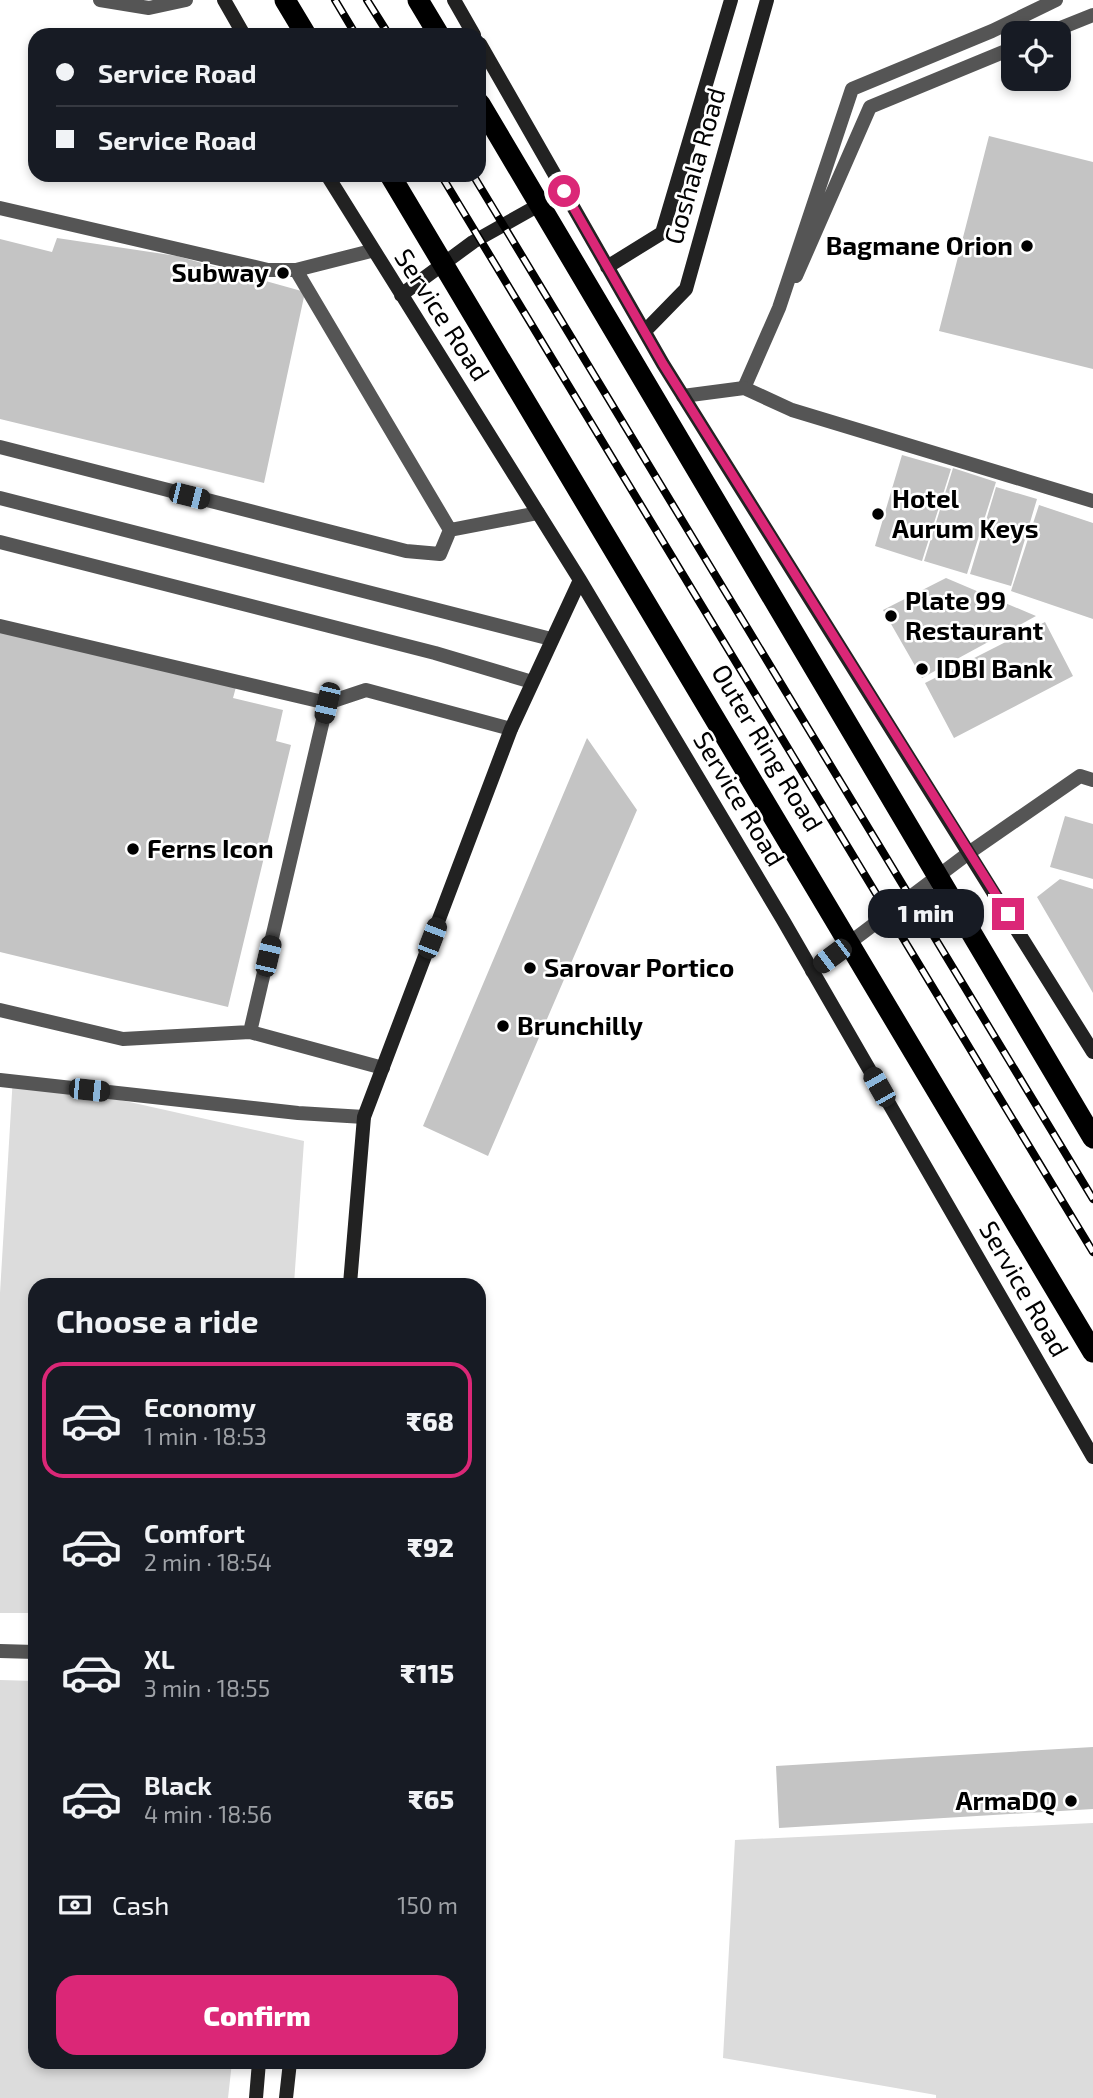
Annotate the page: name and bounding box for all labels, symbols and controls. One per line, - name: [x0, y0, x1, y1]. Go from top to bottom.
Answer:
- map controls: [1001, 21, 1071, 91]
- button: locate: [1001, 21, 1071, 91]
- text: Service Road: [98, 57, 257, 88]
- street label: Goshala Road: [656, 84, 731, 247]
- text: Service Road: [98, 124, 257, 155]
- route start: [548, 175, 580, 207]
- place label: Bagmane Orion: [826, 229, 1013, 260]
- marker: Bagmane Orion: [1019, 238, 1035, 254]
- street label: Service Road: [389, 242, 497, 386]
- place label: Subway: [172, 256, 269, 288]
- marker: Subway: [275, 265, 291, 281]
- car: [167, 481, 212, 511]
- place label: Hotel Aurum Keys: [892, 482, 1038, 544]
- marker: Hotel Aurum Keys: [870, 506, 886, 522]
- place label: Plate 99 Restaurant: [905, 584, 1044, 645]
- marker: Plate 99 Restaurant: [883, 608, 899, 624]
- place label: IDBI Bank: [936, 652, 1053, 683]
- street label: Outer Ring Road: [706, 658, 830, 836]
- marker: IDBI Bank: [914, 661, 930, 677]
- car: [313, 680, 342, 726]
- street label: Service Road: [688, 725, 793, 871]
- place label: Ferns Icon: [147, 832, 274, 863]
- marker: Ferns Icon: [125, 841, 141, 857]
- callout: 1 min: [868, 890, 984, 939]
- route end: [992, 898, 1024, 930]
- text: 1 min: [898, 899, 954, 927]
- car: [415, 915, 450, 961]
- car: [254, 933, 283, 979]
- car: [809, 935, 856, 977]
- place label: Sarovar Portico: [544, 951, 734, 982]
- marker: Sarovar Portico: [522, 960, 538, 976]
- place label: Brunchilly: [517, 1009, 643, 1041]
- marker: Brunchilly: [495, 1018, 511, 1034]
- car: [860, 1064, 899, 1110]
- car: [68, 1077, 111, 1103]
- street label: Service Road: [974, 1215, 1077, 1362]
- text: Choose a ride: [56, 1301, 259, 1339]
- icon: car: [60, 1389, 123, 1452]
- text: Economy: [144, 1391, 256, 1422]
- text: ₹68: [406, 1405, 454, 1436]
- text: 1 min · 18:53: [144, 1422, 267, 1450]
- icon: car: [60, 1515, 123, 1578]
- text: Comfort: [144, 1517, 245, 1548]
- text: ₹92: [407, 1531, 454, 1562]
- text: 2 min · 18:54: [144, 1548, 272, 1576]
- icon: car: [60, 1641, 123, 1704]
- text: XL: [144, 1643, 175, 1674]
- text: ₹115: [400, 1657, 454, 1688]
- text: 3 min · 18:55: [144, 1674, 270, 1702]
- icon: car: [60, 1767, 123, 1830]
- text: Black: [144, 1769, 212, 1800]
- text: ₹65: [408, 1783, 454, 1814]
- place label: ArmaDQ: [956, 1784, 1057, 1816]
- marker: ArmaDQ: [1063, 1793, 1079, 1809]
- text: 4 min · 18:56: [144, 1800, 272, 1828]
- icon: cash: [56, 1886, 94, 1924]
- text: Cash: [112, 1889, 169, 1920]
- text: 150 m: [397, 1891, 458, 1919]
- button: Confirm: [56, 1975, 458, 2055]

